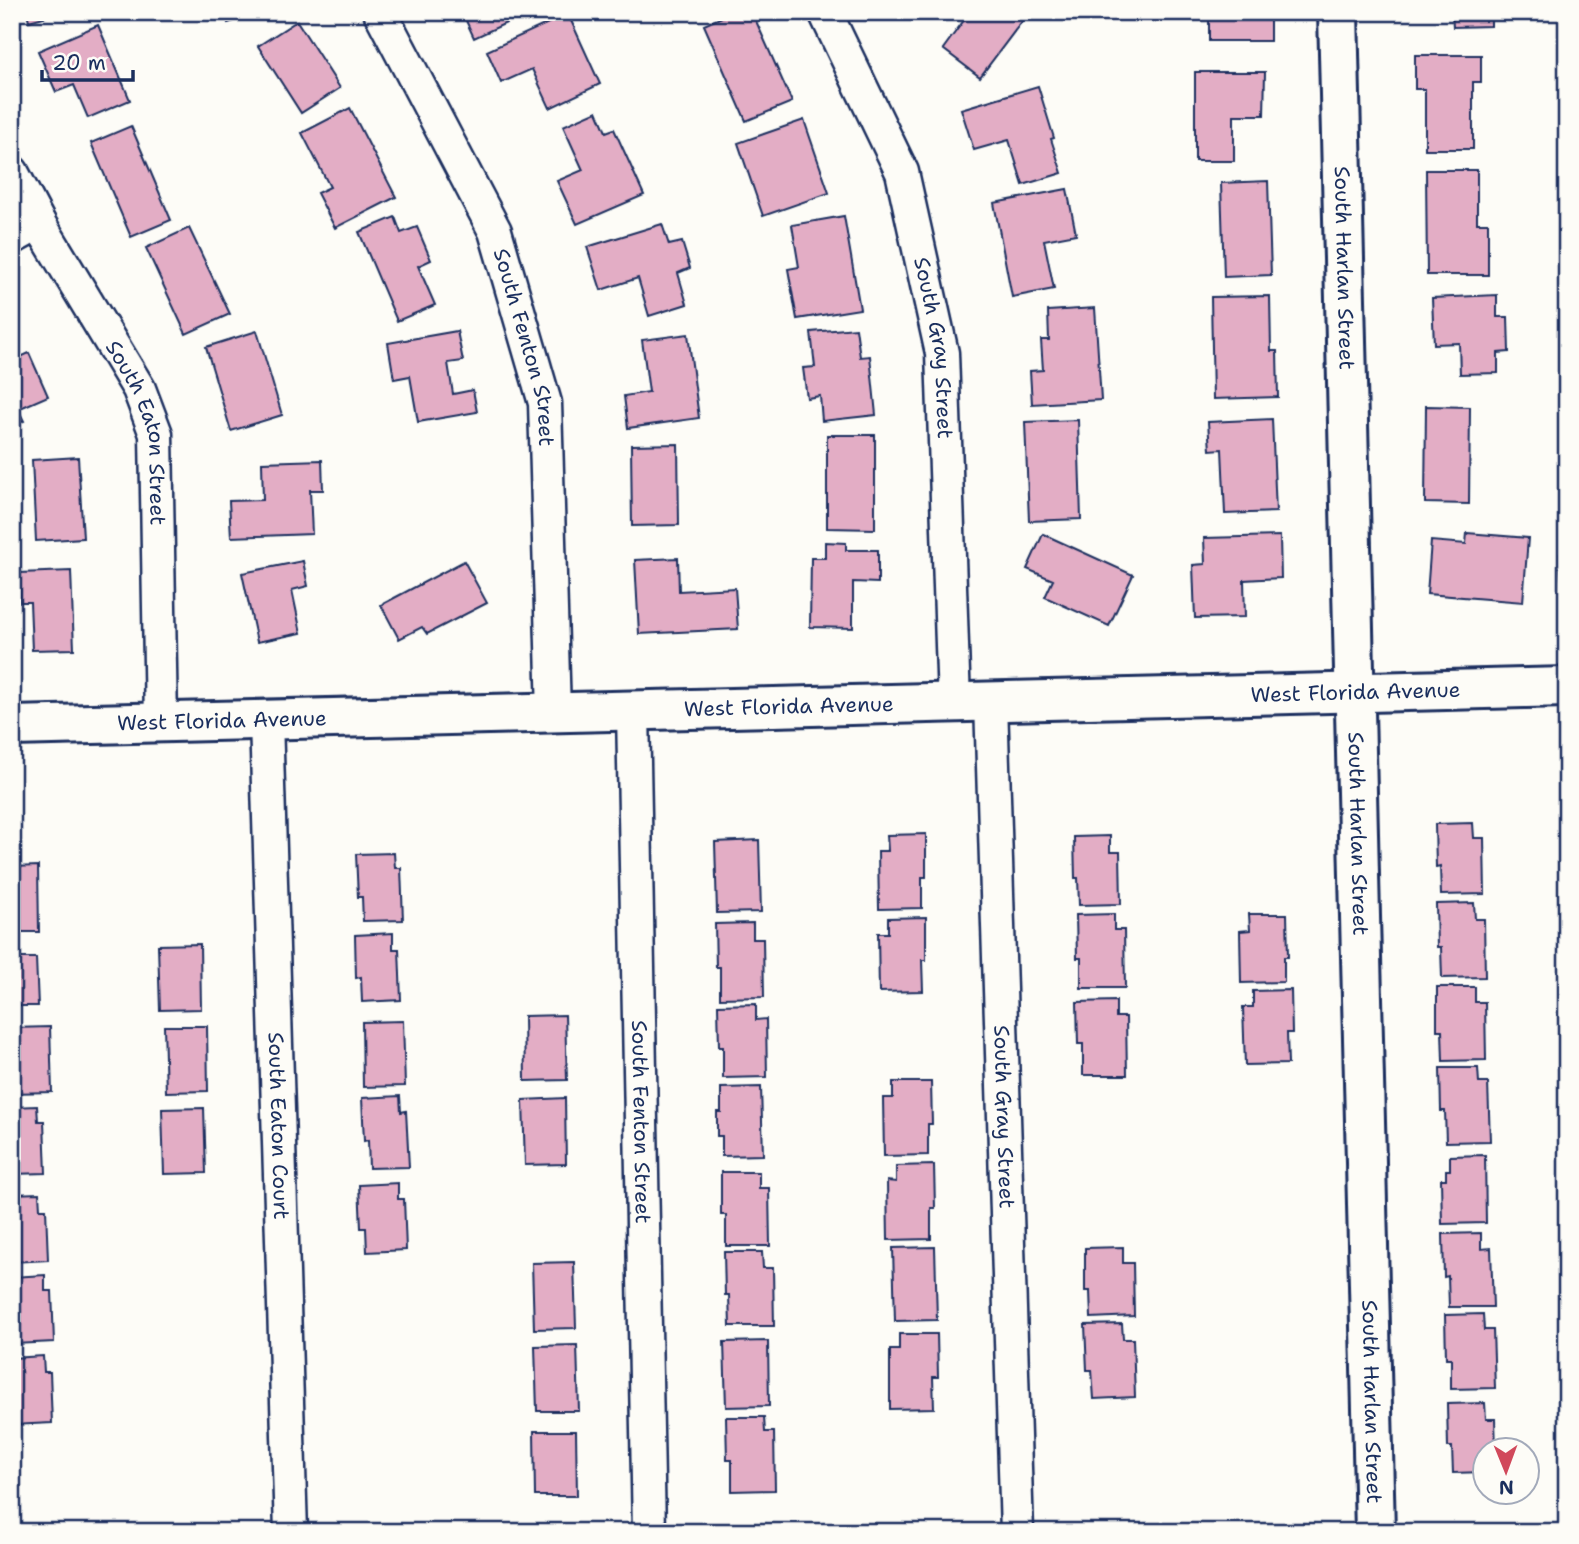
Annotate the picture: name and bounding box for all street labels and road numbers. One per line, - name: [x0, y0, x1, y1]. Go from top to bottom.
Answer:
- street label: South Harlan Street: [1328, 166, 1361, 370]
- street label: South Fenton Street: [487, 245, 560, 447]
- street label: South Gray Street: [907, 255, 959, 439]
- street label: South Eaton Street: [99, 335, 172, 526]
- street label: West Florida Avenue: [1250, 676, 1461, 709]
- street label: West Florida Avenue: [684, 690, 894, 723]
- street label: West Florida Avenue: [117, 704, 327, 737]
- street label: South Harlan Street: [1342, 732, 1374, 936]
- street label: South Fenton Street: [625, 1020, 657, 1224]
- street label: South Gray Street: [987, 1025, 1021, 1209]
- street label: South Eaton Court: [262, 1032, 295, 1220]
- street label: South Harlan Street: [1355, 1299, 1388, 1504]

